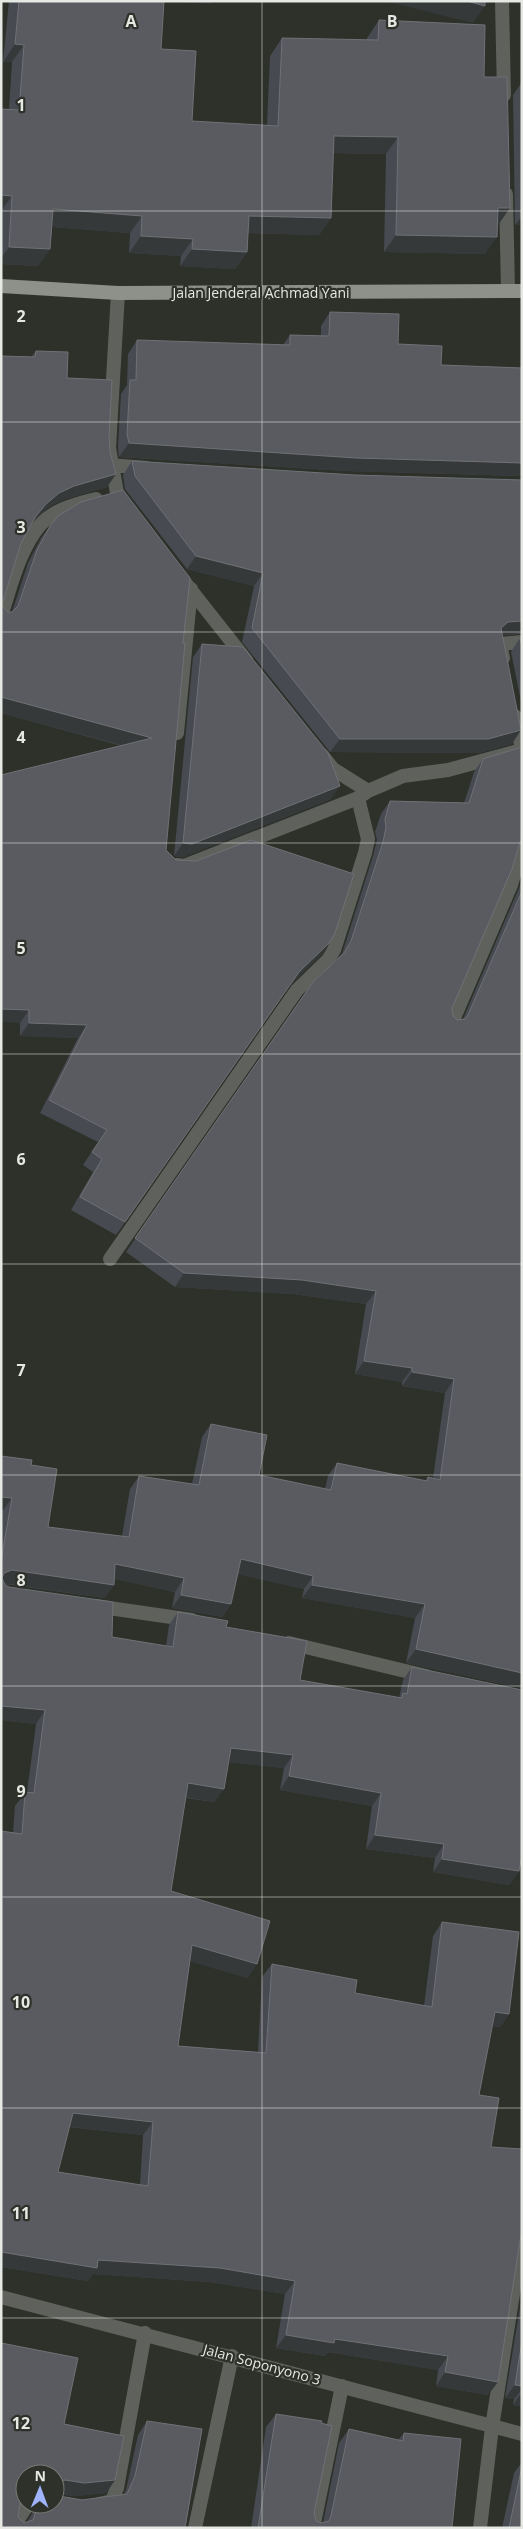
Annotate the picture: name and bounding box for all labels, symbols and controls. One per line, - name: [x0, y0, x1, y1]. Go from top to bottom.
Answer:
- text: A: [125, 10, 137, 32]
- text: B: [387, 10, 397, 32]
- text: 1: [16, 94, 26, 116]
- street label: Jalan Jenderal Achmad Yani: [170, 283, 350, 302]
- text: 2: [16, 305, 26, 327]
- text: 3: [16, 516, 26, 538]
- text: 4: [16, 726, 26, 748]
- text: 5: [16, 937, 26, 959]
- text: 6: [16, 1148, 26, 1170]
- text: 7: [16, 1359, 26, 1381]
- text: 8: [16, 1569, 26, 1591]
- text: 9: [16, 1780, 26, 1802]
- text: 10: [12, 1991, 30, 2013]
- text: 11: [12, 2202, 30, 2224]
- street label: Jalan Soponyono 3: [199, 2339, 323, 2389]
- text: 12: [12, 2412, 30, 2434]
- north arrow: [15, 2464, 65, 2514]
- text: N: [34, 2466, 46, 2485]

